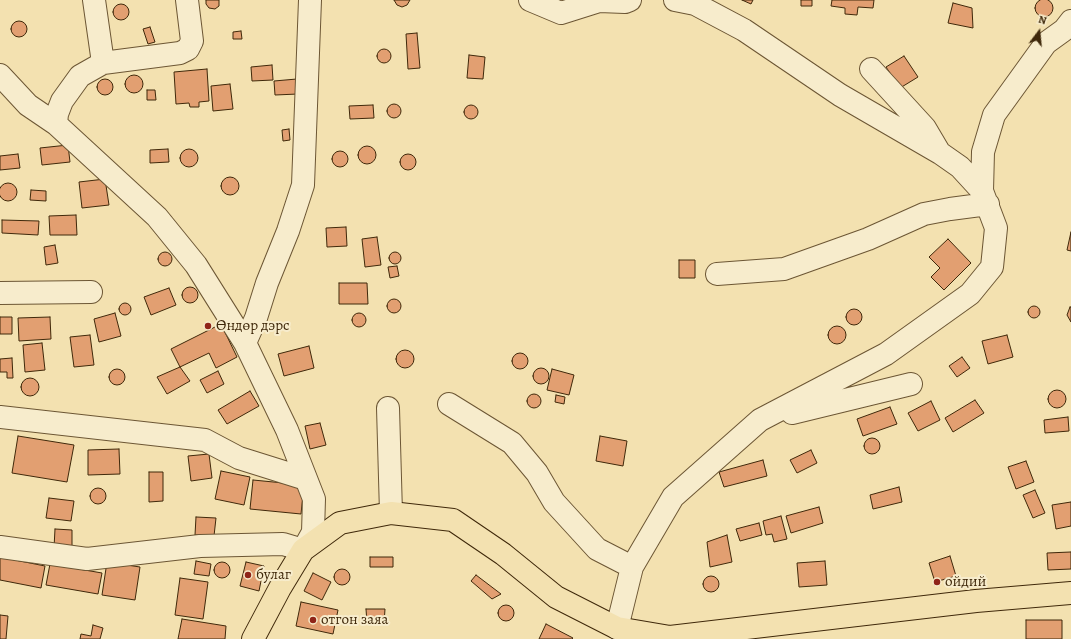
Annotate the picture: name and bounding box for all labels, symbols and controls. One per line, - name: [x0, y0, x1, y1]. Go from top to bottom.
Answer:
- north arrow: [1019, 12, 1059, 52]
- text: N: [1037, 12, 1048, 28]
- place label: Өндөр дэрс: [216, 317, 290, 335]
- marker: Өндөр дэрс: [203, 321, 213, 331]
- place label: булаг: [256, 566, 291, 584]
- marker: булаг: [243, 570, 253, 580]
- place label: ойдий: [945, 573, 986, 591]
- marker: ойдий: [932, 577, 942, 587]
- place label: отгон заяа: [321, 611, 388, 629]
- marker: отгон заяа: [308, 615, 318, 625]

